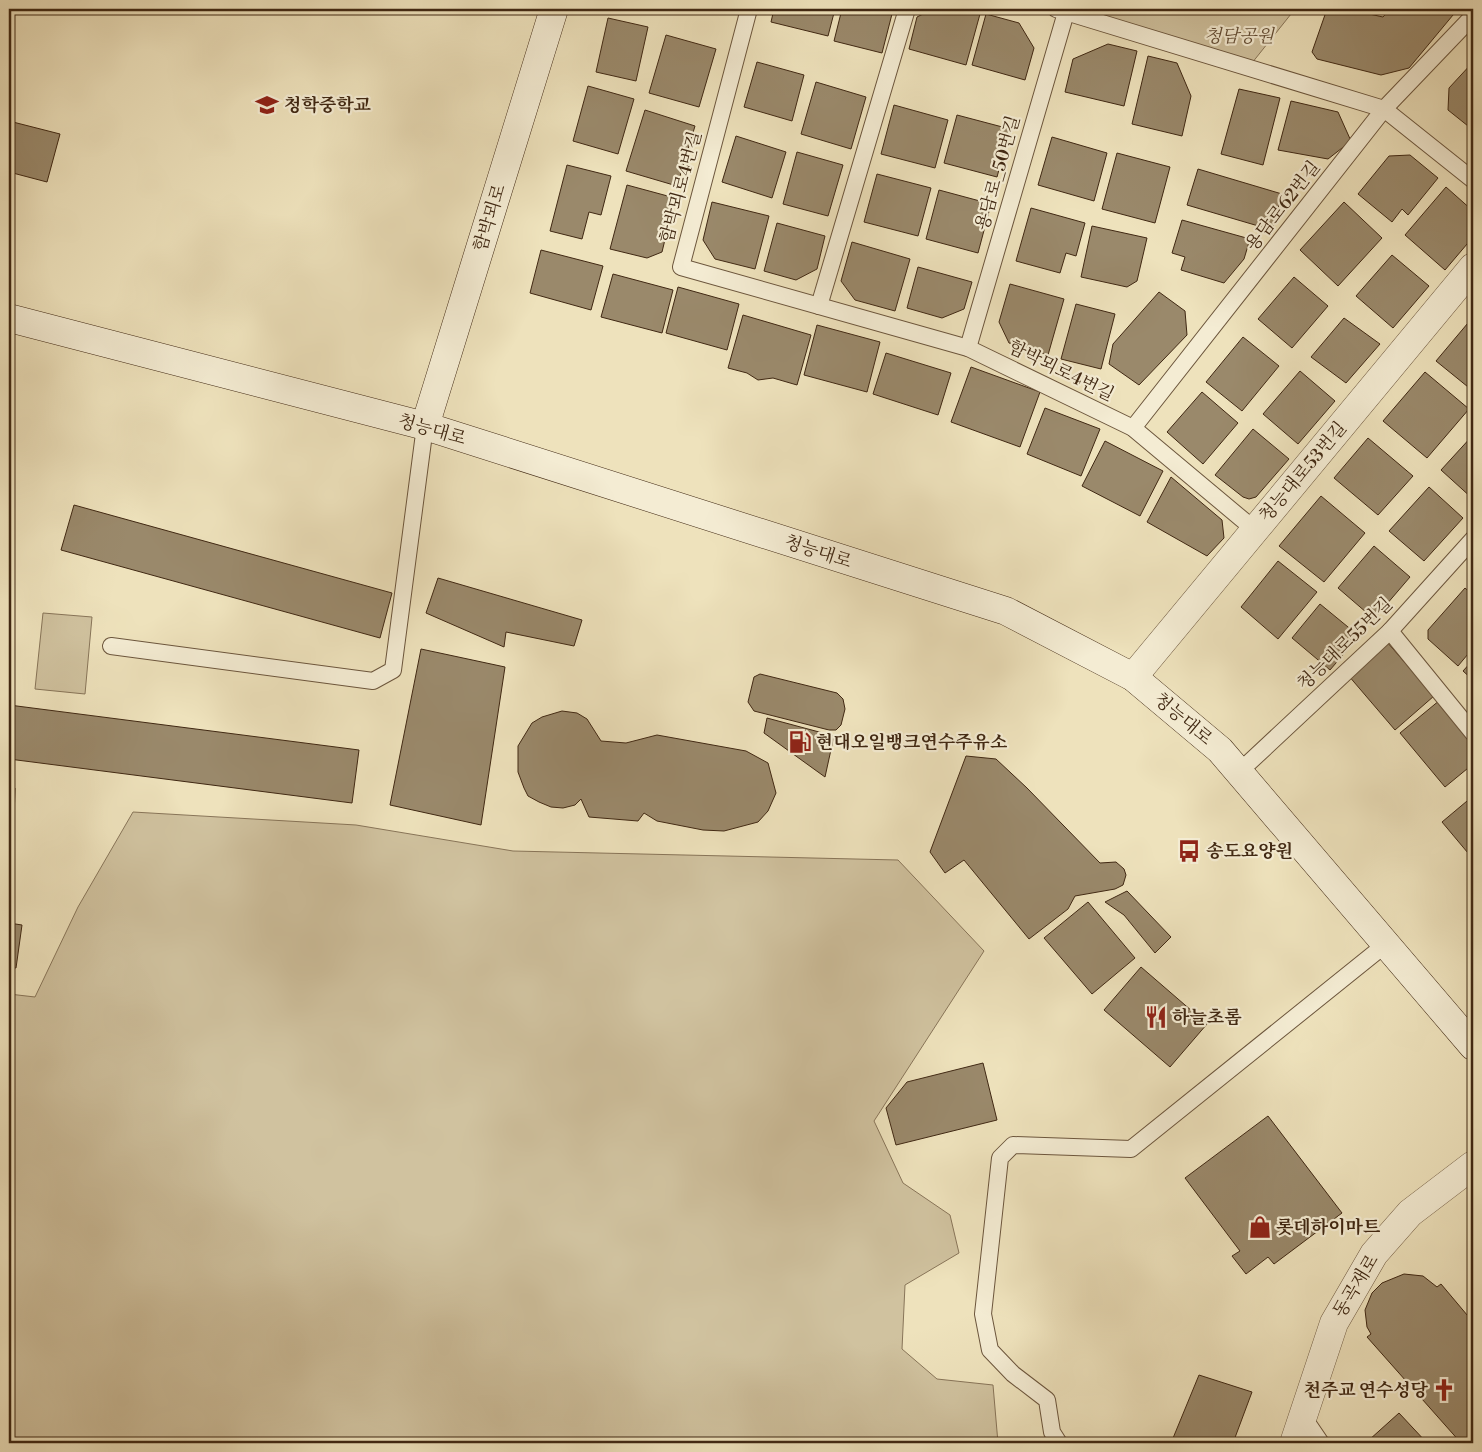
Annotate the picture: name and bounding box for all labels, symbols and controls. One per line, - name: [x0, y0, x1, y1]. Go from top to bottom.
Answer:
- park label: 청담공원: [1204, 25, 1275, 48]
- school or university icon: 청학중학교: [254, 92, 280, 118]
- place label: 청학중학교: [284, 94, 372, 117]
- street label: 용담로_50번길: [971, 113, 1025, 233]
- street label: 함박뫼로4번길: [655, 128, 707, 246]
- street label: 용담로62번길: [1241, 156, 1325, 256]
- street label: 함박뫼로: [469, 181, 511, 255]
- street label: 함박뫼로4번길: [1004, 335, 1118, 407]
- street label: 청능대로: [395, 409, 469, 451]
- street label: 청능대로53번길: [1254, 417, 1352, 527]
- street label: 청능대로: [781, 530, 855, 574]
- street label: 청능대로55번길: [1292, 593, 1398, 695]
- street label: 청능대로: [1149, 688, 1217, 750]
- fuel station icon: 현대오일뱅크연수주유소: [787, 729, 813, 755]
- place label: 현대오일뱅크연수주유소: [816, 731, 1008, 754]
- bus stop icon: 송도요양원: [1176, 838, 1202, 864]
- place label: 송도요양원: [1206, 840, 1293, 863]
- restaurant icon: 하늘초롬: [1143, 1004, 1169, 1030]
- place label: 하늘초롬: [1172, 1006, 1242, 1029]
- shop icon: 롯데하이마트: [1247, 1214, 1273, 1240]
- place label: 롯데하이마트: [1276, 1216, 1381, 1239]
- street label: 동곡재로: [1328, 1250, 1384, 1322]
- church icon: 천주교 연수성당: [1431, 1377, 1457, 1403]
- place label: 천주교 연수성당: [1303, 1379, 1429, 1402]

